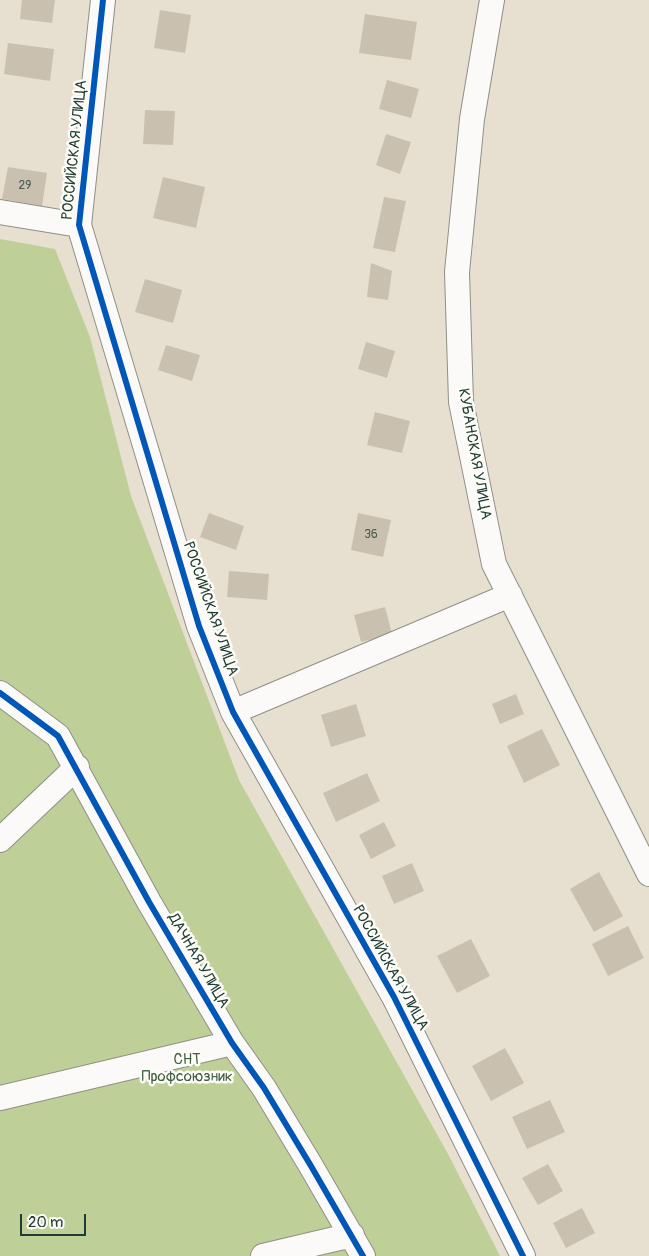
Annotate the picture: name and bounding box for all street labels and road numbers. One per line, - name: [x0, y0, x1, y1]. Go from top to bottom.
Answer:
- street label: РОССИЙСКАЯ УЛИЦА: [59, 79, 91, 221]
- street label: КУБАНСКАЯ УЛИЦА: [454, 387, 494, 521]
- street label: РОССИЙСКАЯ УЛИЦА: [179, 540, 241, 678]
- street label: РОССИЙСКАЯ УЛИЦА: [348, 902, 432, 1034]
- street label: ДАЧНАЯ УЛИЦА: [164, 910, 232, 1012]

